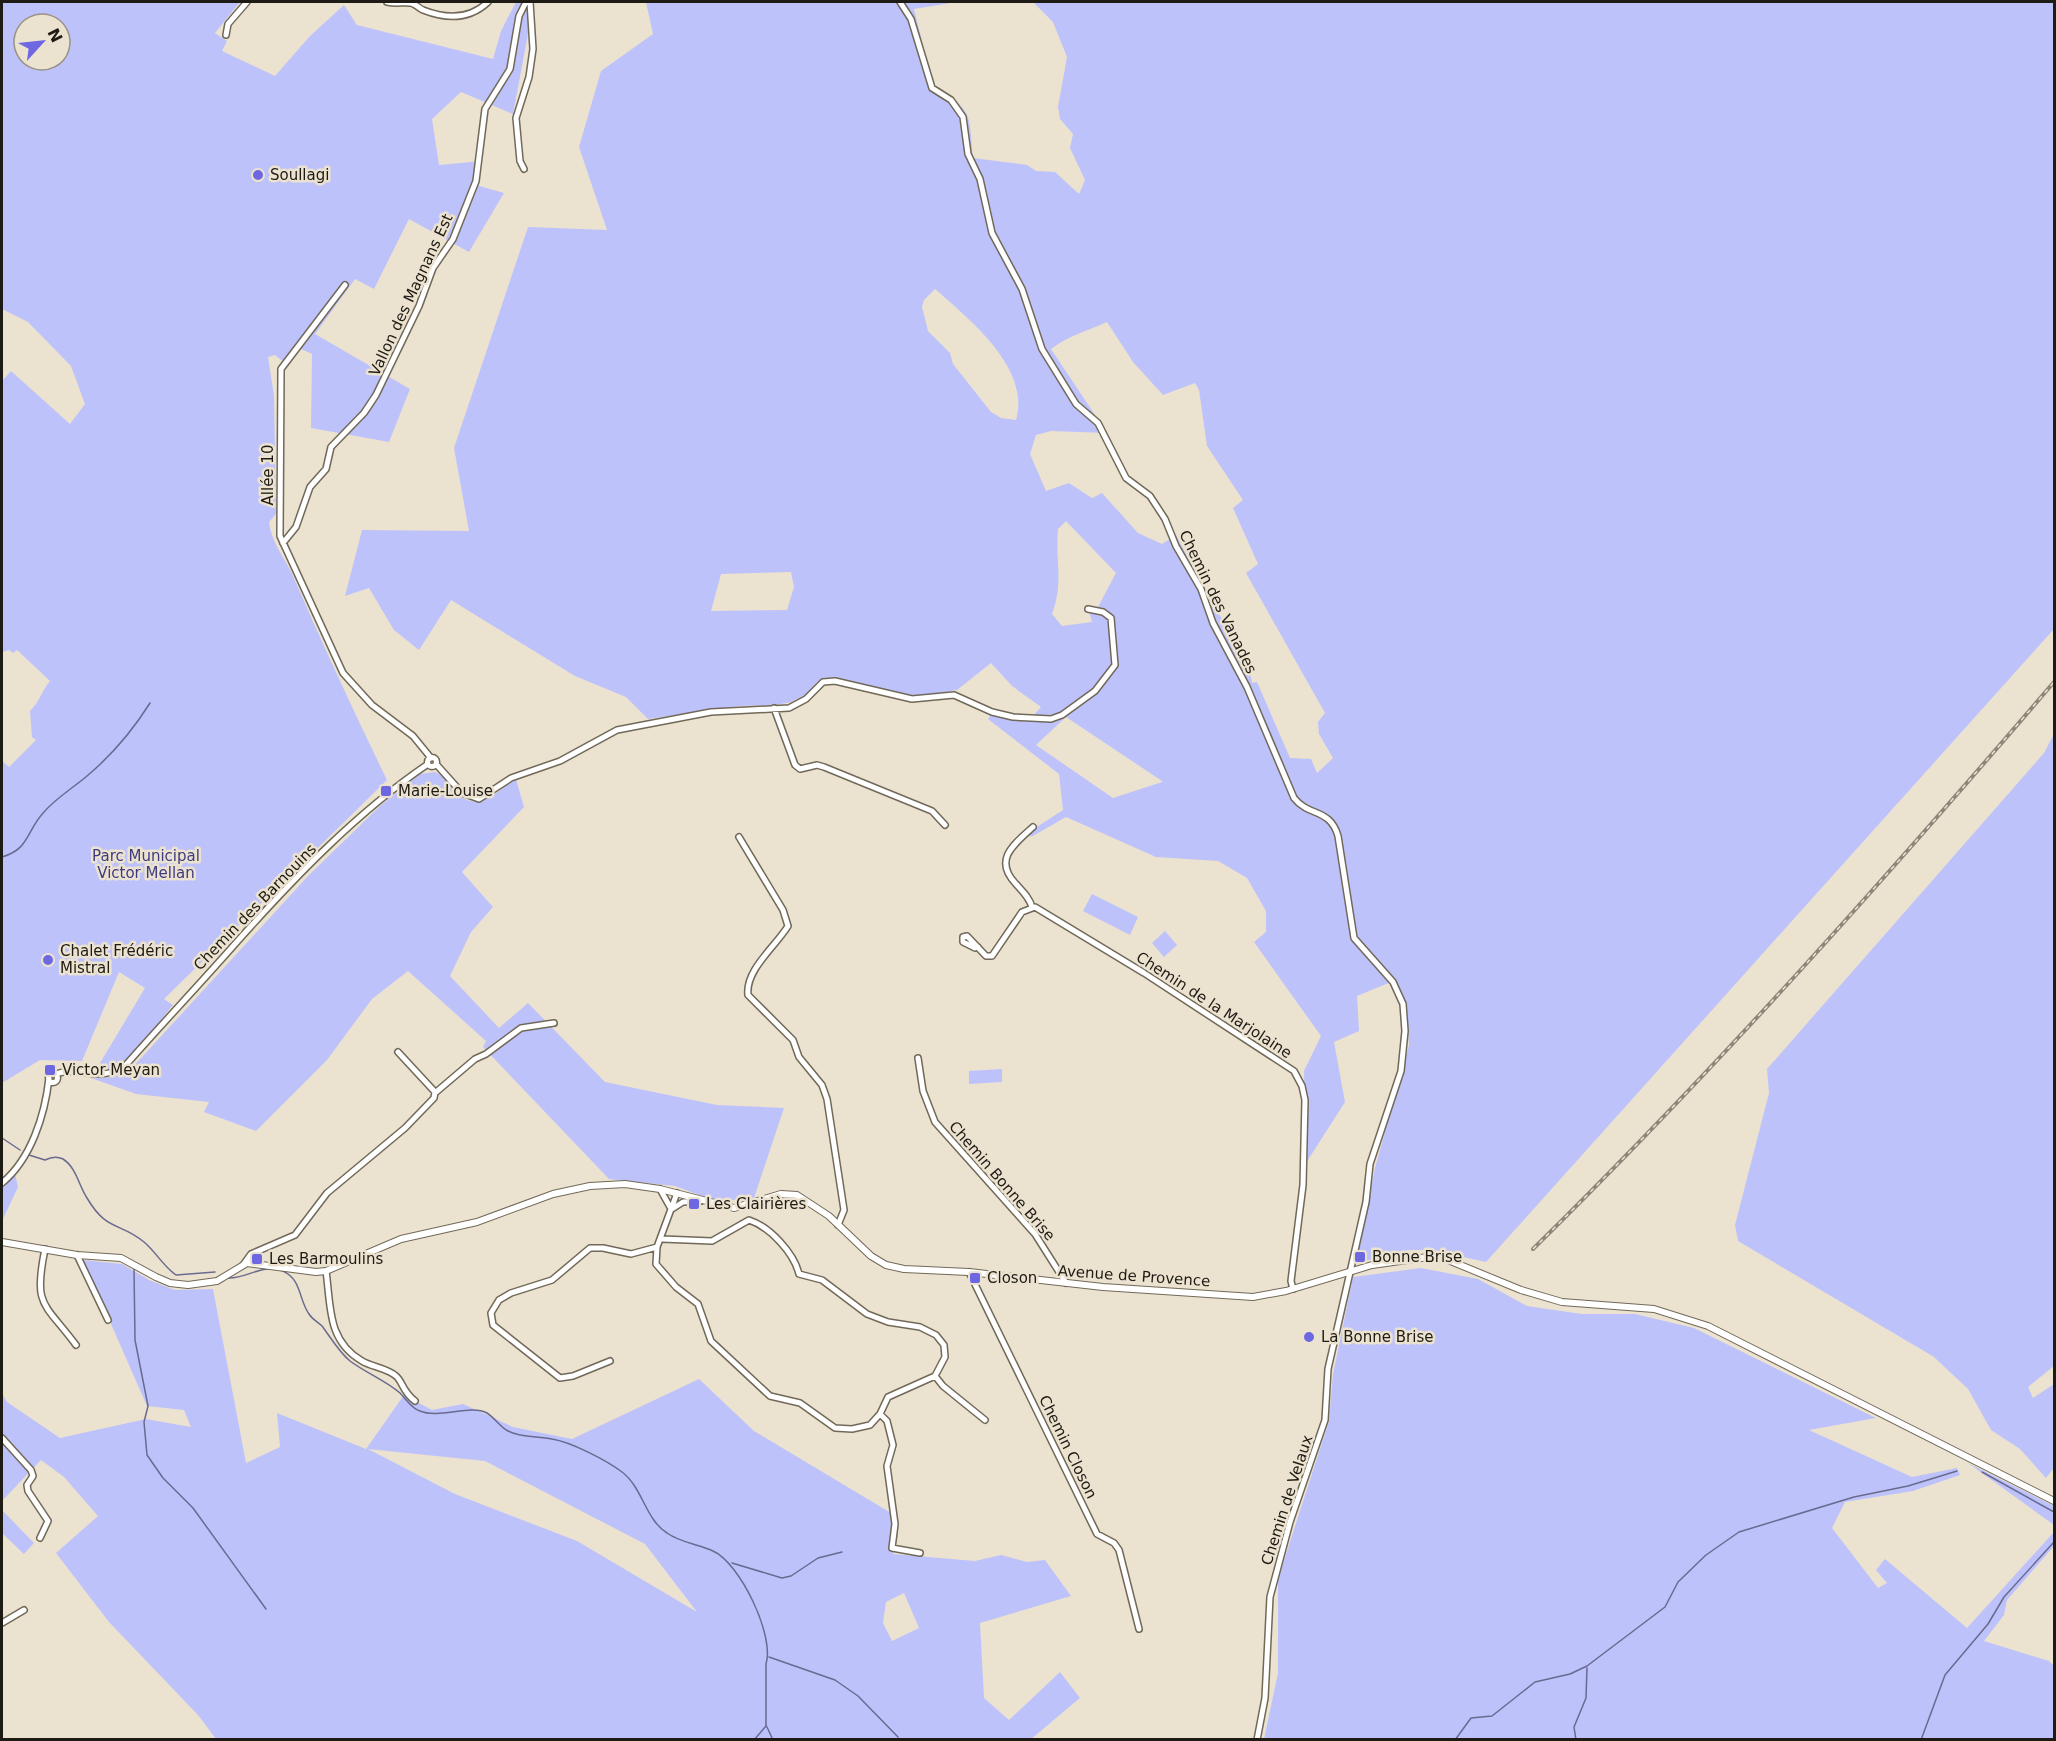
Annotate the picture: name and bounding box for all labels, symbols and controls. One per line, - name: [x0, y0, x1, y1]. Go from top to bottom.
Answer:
- north arrow: [12, 12, 72, 72]
- text: N: [43, 25, 66, 46]
- place label: Soullagi: [270, 166, 329, 184]
- marker: Soullagi: [251, 168, 265, 182]
- street label: Vallon des Magnans Est: [365, 211, 457, 379]
- street label: Allée 10: [259, 445, 277, 505]
- street label: Chemin des Vanades: [1175, 527, 1261, 677]
- place label: Marie-Louise: [398, 782, 493, 800]
- marker: Marie-Louise: [379, 784, 393, 798]
- street label: Chemin des Barnouins: [190, 840, 320, 974]
- park label: Parc Municipal Victor Mellan: [92, 847, 200, 882]
- place label: Chalet Frédéric Mistral: [60, 942, 173, 977]
- street label: Chemin de la Marjolaine: [1133, 948, 1295, 1062]
- marker: Chalet Frédéric Mistral: [41, 953, 55, 967]
- place label: Victor Meyan: [62, 1061, 160, 1079]
- marker: Victor Meyan: [43, 1063, 57, 1077]
- street label: Chemin Bonne Brise: [945, 1118, 1059, 1244]
- place label: Les Clairières: [706, 1195, 807, 1213]
- marker: Les Clairières: [687, 1197, 701, 1211]
- place label: Bonne Brise: [1372, 1248, 1462, 1266]
- place label: Les Barmoulins: [269, 1250, 383, 1268]
- marker: Bonne Brise: [1353, 1250, 1367, 1264]
- marker: Les Barmoulins: [250, 1252, 264, 1266]
- street label: Avenue de Provence: [1057, 1262, 1211, 1290]
- place label: Closon: [987, 1269, 1037, 1287]
- marker: Closon: [968, 1271, 982, 1285]
- place label: La Bonne Brise: [1321, 1328, 1433, 1346]
- marker: La Bonne Brise: [1302, 1330, 1316, 1344]
- street label: Chemin Closon: [1035, 1392, 1101, 1502]
- street label: Chemin de Velaux: [1257, 1433, 1317, 1567]

